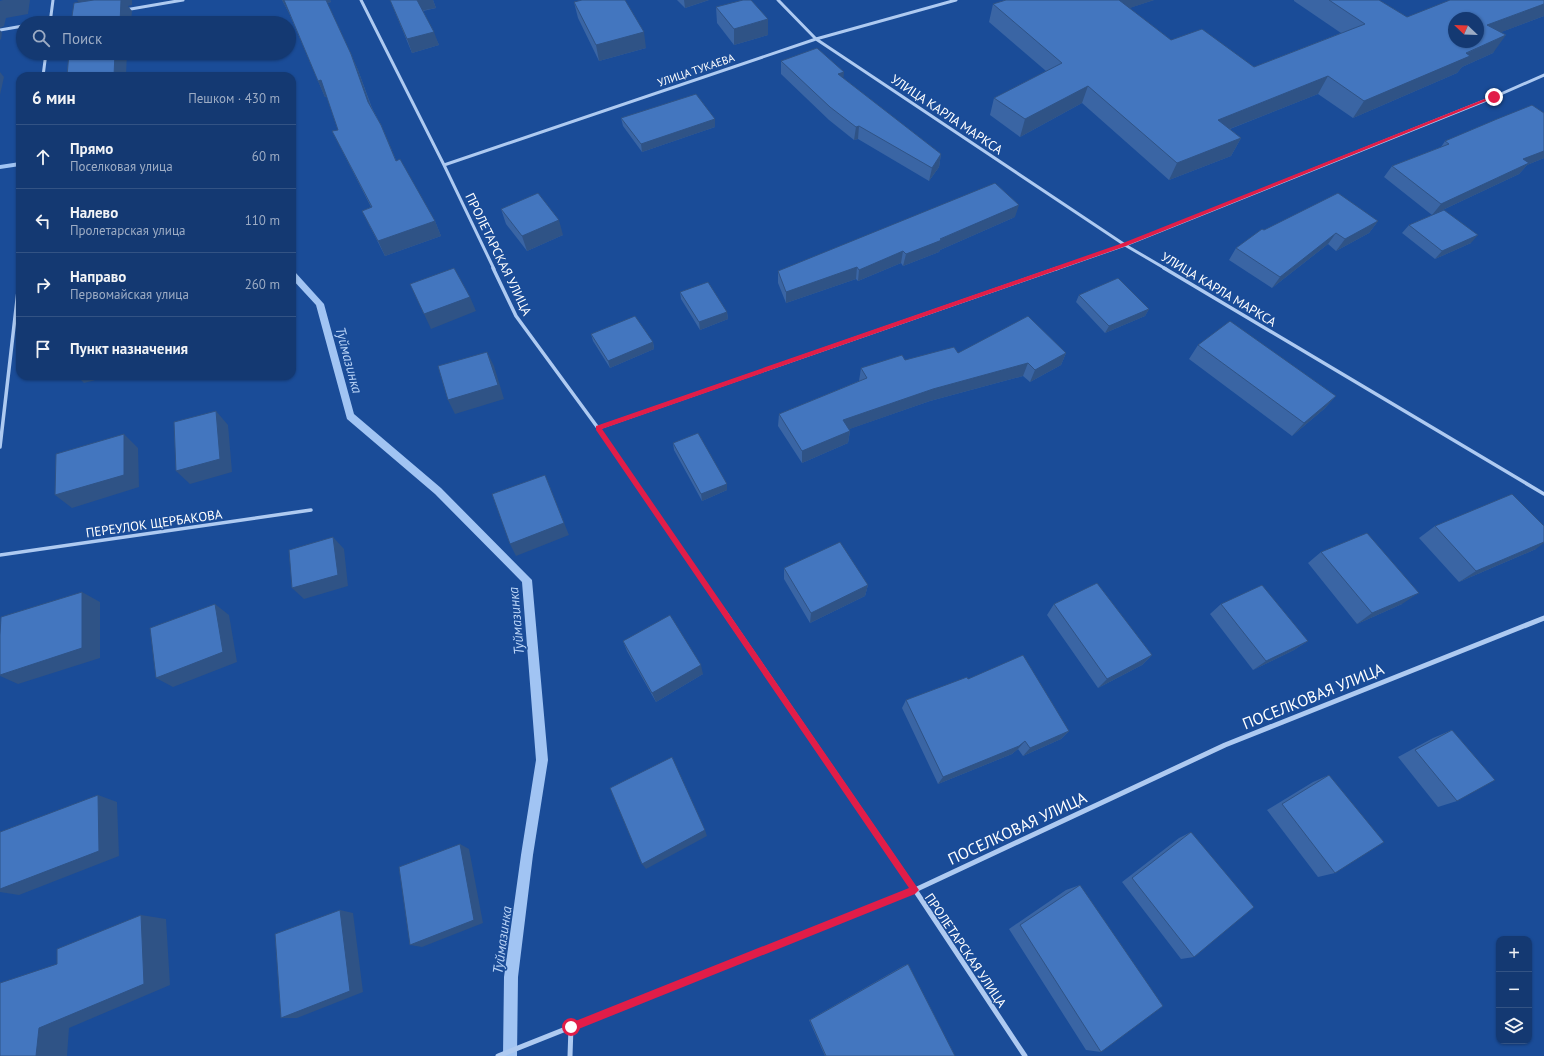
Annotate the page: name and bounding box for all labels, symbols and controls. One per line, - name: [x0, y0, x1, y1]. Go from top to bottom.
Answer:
- north arrow: [1448, 12, 1484, 48]
- search box: [16, 16, 296, 60]
- icon: search: [30, 27, 52, 49]
- text: Поиск: [62, 29, 102, 48]
- street label: УЛИЦА ТУКАЕВА: [656, 50, 737, 90]
- street label: УЛИЦА КАРЛА МАРКСА: [887, 71, 1006, 158]
- text: 6 мин: [32, 87, 76, 109]
- route end: [1485, 88, 1503, 106]
- text: Пешком · 430 m: [188, 90, 280, 107]
- text: Прямо: [70, 139, 113, 158]
- icon: ahead: [32, 146, 54, 168]
- text: 60 m: [252, 148, 280, 165]
- text: Поселковая улица: [70, 158, 173, 175]
- street label: ПРОЛЕТАРСКАЯ УЛИЦА: [461, 190, 536, 319]
- text: Налево: [70, 203, 118, 222]
- icon: left: [32, 210, 54, 232]
- text: 110 m: [245, 212, 280, 229]
- text: Пролетарская улица: [70, 222, 186, 239]
- street label: УЛИЦА КАРЛА МАРКСА: [1158, 248, 1280, 331]
- text: Направо: [70, 267, 126, 286]
- icon: right: [32, 274, 54, 296]
- text: 260 m: [245, 276, 280, 293]
- text: Первомайская улица: [70, 286, 189, 303]
- water label: Туймазинка: [331, 325, 367, 395]
- icon: arrive: [32, 338, 54, 360]
- text: Пункт назначения: [70, 339, 188, 358]
- street label: ПЕРЕУЛОК ЩЕРБАКОВА: [85, 505, 224, 541]
- water label: Туймазинка: [504, 586, 528, 656]
- street label: ПОСЕЛКОВАЯ УЛИЦА: [1239, 658, 1387, 734]
- street label: ПОСЕЛКОВАЯ УЛИЦА: [944, 787, 1090, 869]
- street label: ПРОЛЕТАРСКАЯ УЛИЦА: [921, 890, 1010, 1011]
- water label: Туймазинка: [488, 905, 516, 975]
- map controls: [1496, 936, 1532, 1044]
- button: +: [1496, 936, 1532, 972]
- button: −: [1496, 972, 1532, 1008]
- button: layers: [1496, 1008, 1532, 1044]
- route start: [562, 1018, 580, 1036]

